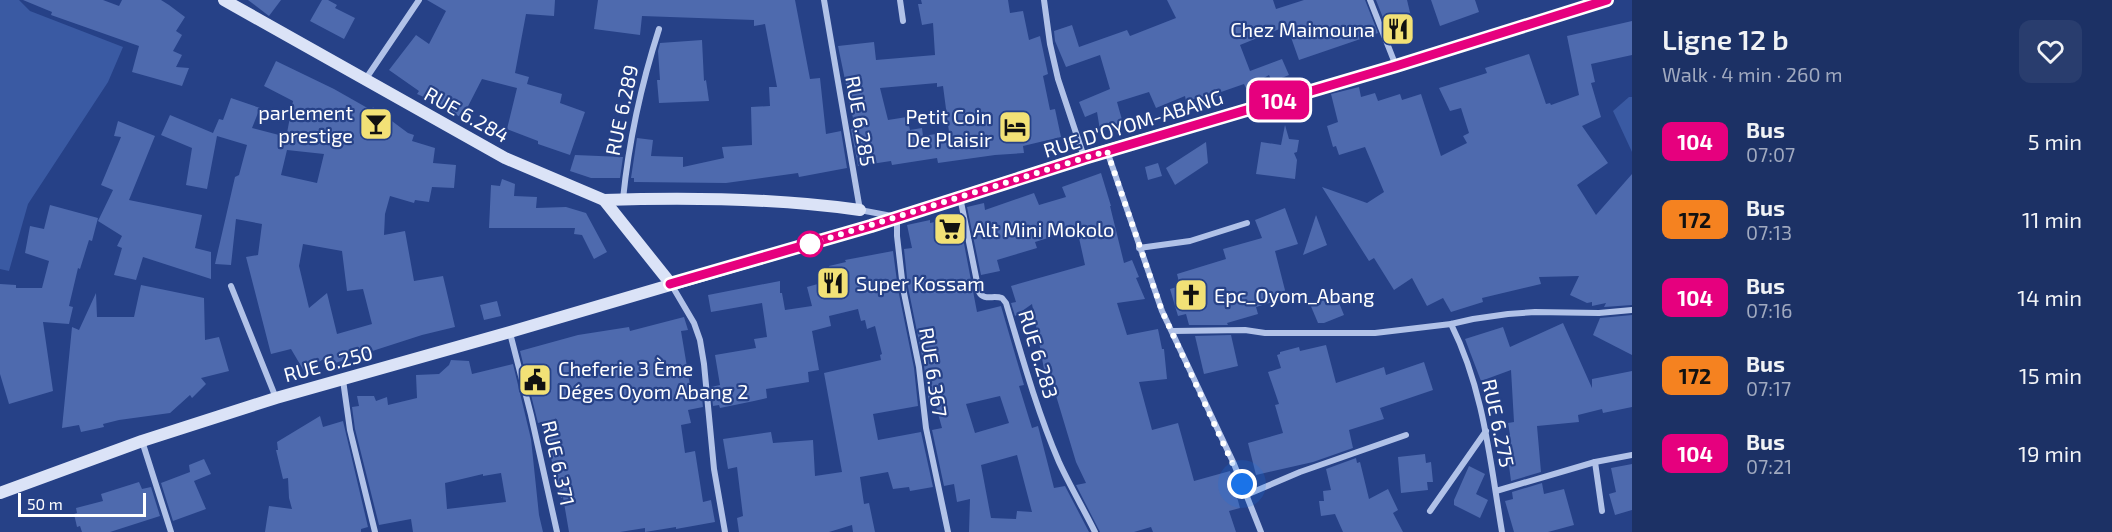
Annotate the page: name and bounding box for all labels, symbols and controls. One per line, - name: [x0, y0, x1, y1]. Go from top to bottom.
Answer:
- restaurant icon: Chez Maimouna: [1380, 11, 1416, 47]
- place label: Chez Maimouna: [1230, 17, 1375, 41]
- button: heart: [2019, 20, 2082, 83]
- text: Ligne 12 b: [1662, 22, 1789, 56]
- street label: RUE 6.289: [600, 62, 642, 158]
- text: Walk · 4 min · 260 m: [1662, 62, 1842, 86]
- street label: RUE 6.285: [841, 74, 881, 168]
- line badge: 104: [1244, 80, 1314, 120]
- street label: RUE 6.284: [420, 81, 514, 147]
- street label: RUE D'OYOM-ABANG: [1040, 84, 1226, 162]
- text: 104: [1261, 88, 1297, 113]
- place label: parlement prestige: [258, 100, 353, 147]
- place label: Petit Coin De Plaisir: [906, 104, 992, 151]
- bar icon: parlement prestige: [358, 106, 394, 142]
- hotel icon: Petit Coin De Plaisir: [997, 109, 1033, 145]
- text: Bus: [1746, 116, 1785, 142]
- text: 5 min: [2028, 128, 2082, 154]
- text: 104: [1677, 129, 1713, 154]
- text: 07:07: [1746, 142, 1795, 166]
- text: Bus: [1746, 194, 1785, 220]
- text: 11 min: [2022, 206, 2082, 232]
- text: 172: [1679, 207, 1711, 232]
- supermarket icon: Alt Mini Mokolo: [932, 211, 968, 247]
- place label: Alt Mini Mokolo: [973, 217, 1114, 241]
- text: 07:13: [1746, 220, 1792, 244]
- unlabelled marker: [797, 231, 823, 257]
- restaurant icon: Super Kossam: [815, 265, 851, 301]
- place label: Super Kossam: [856, 271, 985, 295]
- text: Bus: [1746, 272, 1785, 298]
- church icon: Epc_Oyom_Abang: [1173, 277, 1209, 313]
- place label: Epc_Oyom_Abang: [1214, 283, 1374, 307]
- text: 14 min: [2017, 284, 2082, 310]
- text: 104: [1677, 285, 1713, 310]
- text: 07:16: [1746, 298, 1792, 322]
- street label: RUE 6.283: [1014, 307, 1064, 401]
- street label: RUE 6.367: [915, 326, 953, 418]
- street label: RUE 6.250: [281, 340, 375, 386]
- text: Bus: [1746, 350, 1785, 376]
- place label: Cheferie 3 Ème Déges Oyom Abang 2: [558, 356, 748, 403]
- public building icon: Cheferie 3 Ème Déges Oyom Abang 2: [517, 362, 553, 398]
- text: 15 min: [2019, 362, 2082, 388]
- text: 172: [1679, 363, 1711, 388]
- text: 07:17: [1746, 376, 1791, 400]
- street label: RUE 6.275: [1478, 377, 1520, 469]
- street label: RUE 6.371: [538, 418, 580, 508]
- text: Bus: [1746, 428, 1785, 454]
- text: 19 min: [2018, 440, 2082, 466]
- text: 104: [1677, 441, 1713, 466]
- text: 07:21: [1746, 454, 1792, 478]
- your location: [1227, 469, 1257, 499]
- scale bar: [18, 490, 146, 518]
- text: 50 m: [27, 494, 63, 513]

